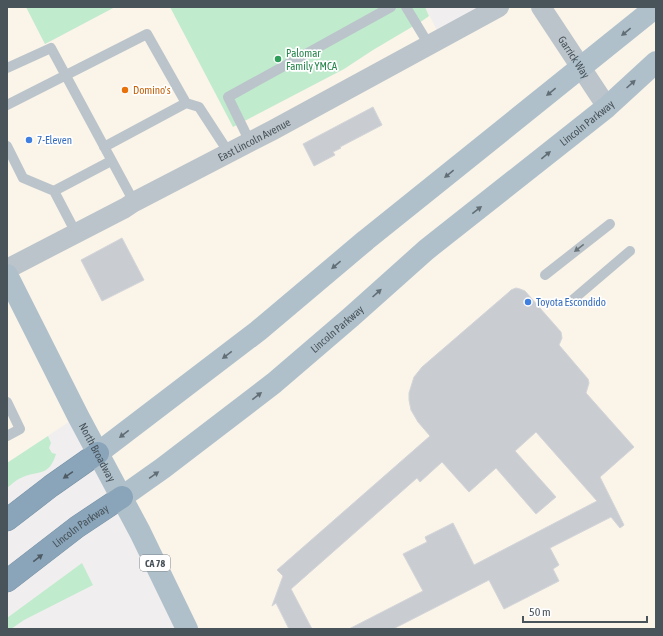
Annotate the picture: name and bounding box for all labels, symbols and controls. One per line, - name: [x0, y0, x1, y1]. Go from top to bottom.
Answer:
- one-way arrow: [620, 27, 631, 36]
- street label: Garrick Way: [556, 34, 592, 81]
- place label: Palomar Family YMCA: [286, 47, 338, 72]
- marker: Palomar Family YMCA: [273, 54, 283, 64]
- one-way arrow: [627, 80, 636, 89]
- place label: Domino's: [133, 84, 171, 96]
- marker: Domino's: [120, 85, 130, 95]
- one-way arrow: [545, 88, 556, 97]
- street label: Lincoln Parkway: [557, 97, 617, 148]
- street label: East Lincoln Avenue: [216, 116, 292, 163]
- place label: 7-Eleven: [37, 134, 72, 146]
- marker: 7-Eleven: [24, 135, 34, 145]
- one-way arrow: [541, 150, 552, 159]
- one-way arrow: [444, 169, 455, 178]
- one-way arrow: [471, 206, 482, 214]
- one-way arrow: [574, 244, 585, 253]
- one-way arrow: [331, 261, 342, 270]
- one-way arrow: [372, 289, 383, 298]
- place label: Toyota Escondido: [536, 296, 606, 308]
- marker: Toyota Escondido: [523, 297, 533, 307]
- street label: Lincoln Parkway: [308, 303, 366, 355]
- one-way arrow: [222, 350, 233, 359]
- one-way arrow: [252, 392, 263, 400]
- street label: North Broadway: [77, 421, 118, 484]
- one-way arrow: [119, 429, 130, 438]
- one-way arrow: [62, 471, 73, 479]
- one-way arrow: [148, 471, 159, 479]
- street label: Lincoln Parkway: [50, 502, 111, 550]
- one-way arrow: [33, 554, 43, 562]
- road number: CA 78: [140, 555, 170, 571]
- scale bar: [523, 598, 647, 624]
- text: 50 m: [529, 605, 551, 619]

